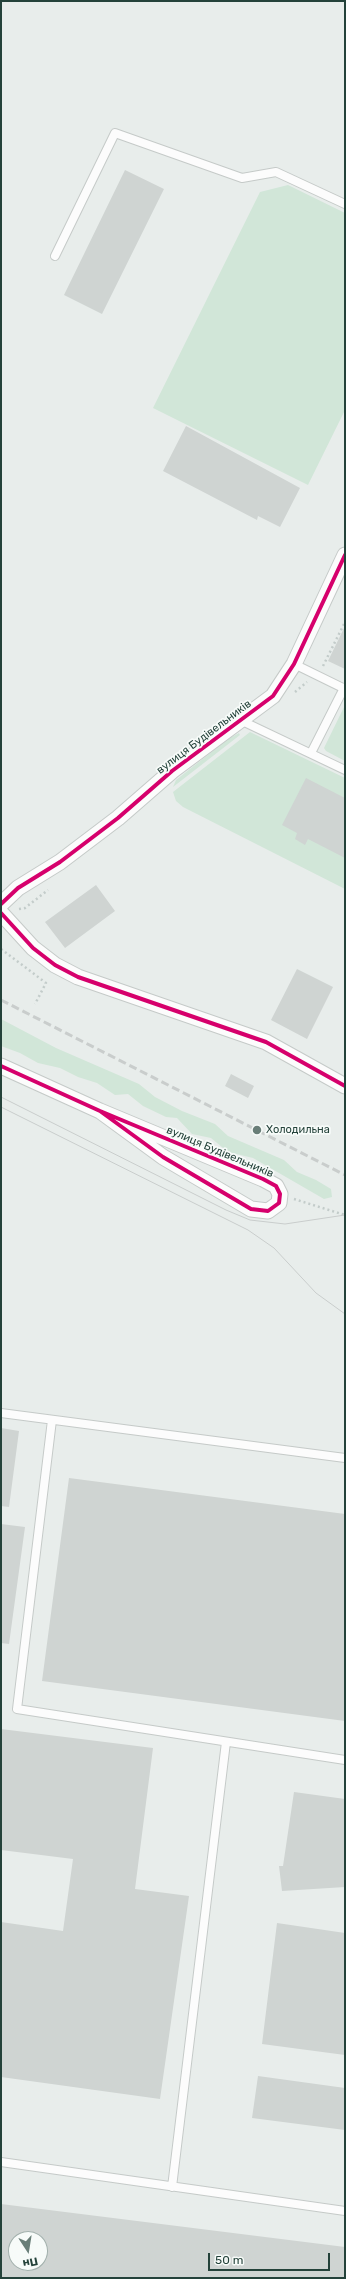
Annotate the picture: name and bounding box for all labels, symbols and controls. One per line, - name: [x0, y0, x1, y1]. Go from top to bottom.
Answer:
- street label: вулиця Будівельників: [154, 697, 254, 777]
- street label: вулиця Будівельників: [164, 1123, 276, 1181]
- place label: Холодильна: [266, 1123, 330, 1137]
- marker: Холодильна: [251, 1124, 263, 1136]
- north arrow: [8, 2231, 48, 2271]
- scale bar: [210, 2245, 332, 2271]
- text: 50 m: [215, 2253, 243, 2267]
- text: Пн: [22, 2254, 39, 2270]

